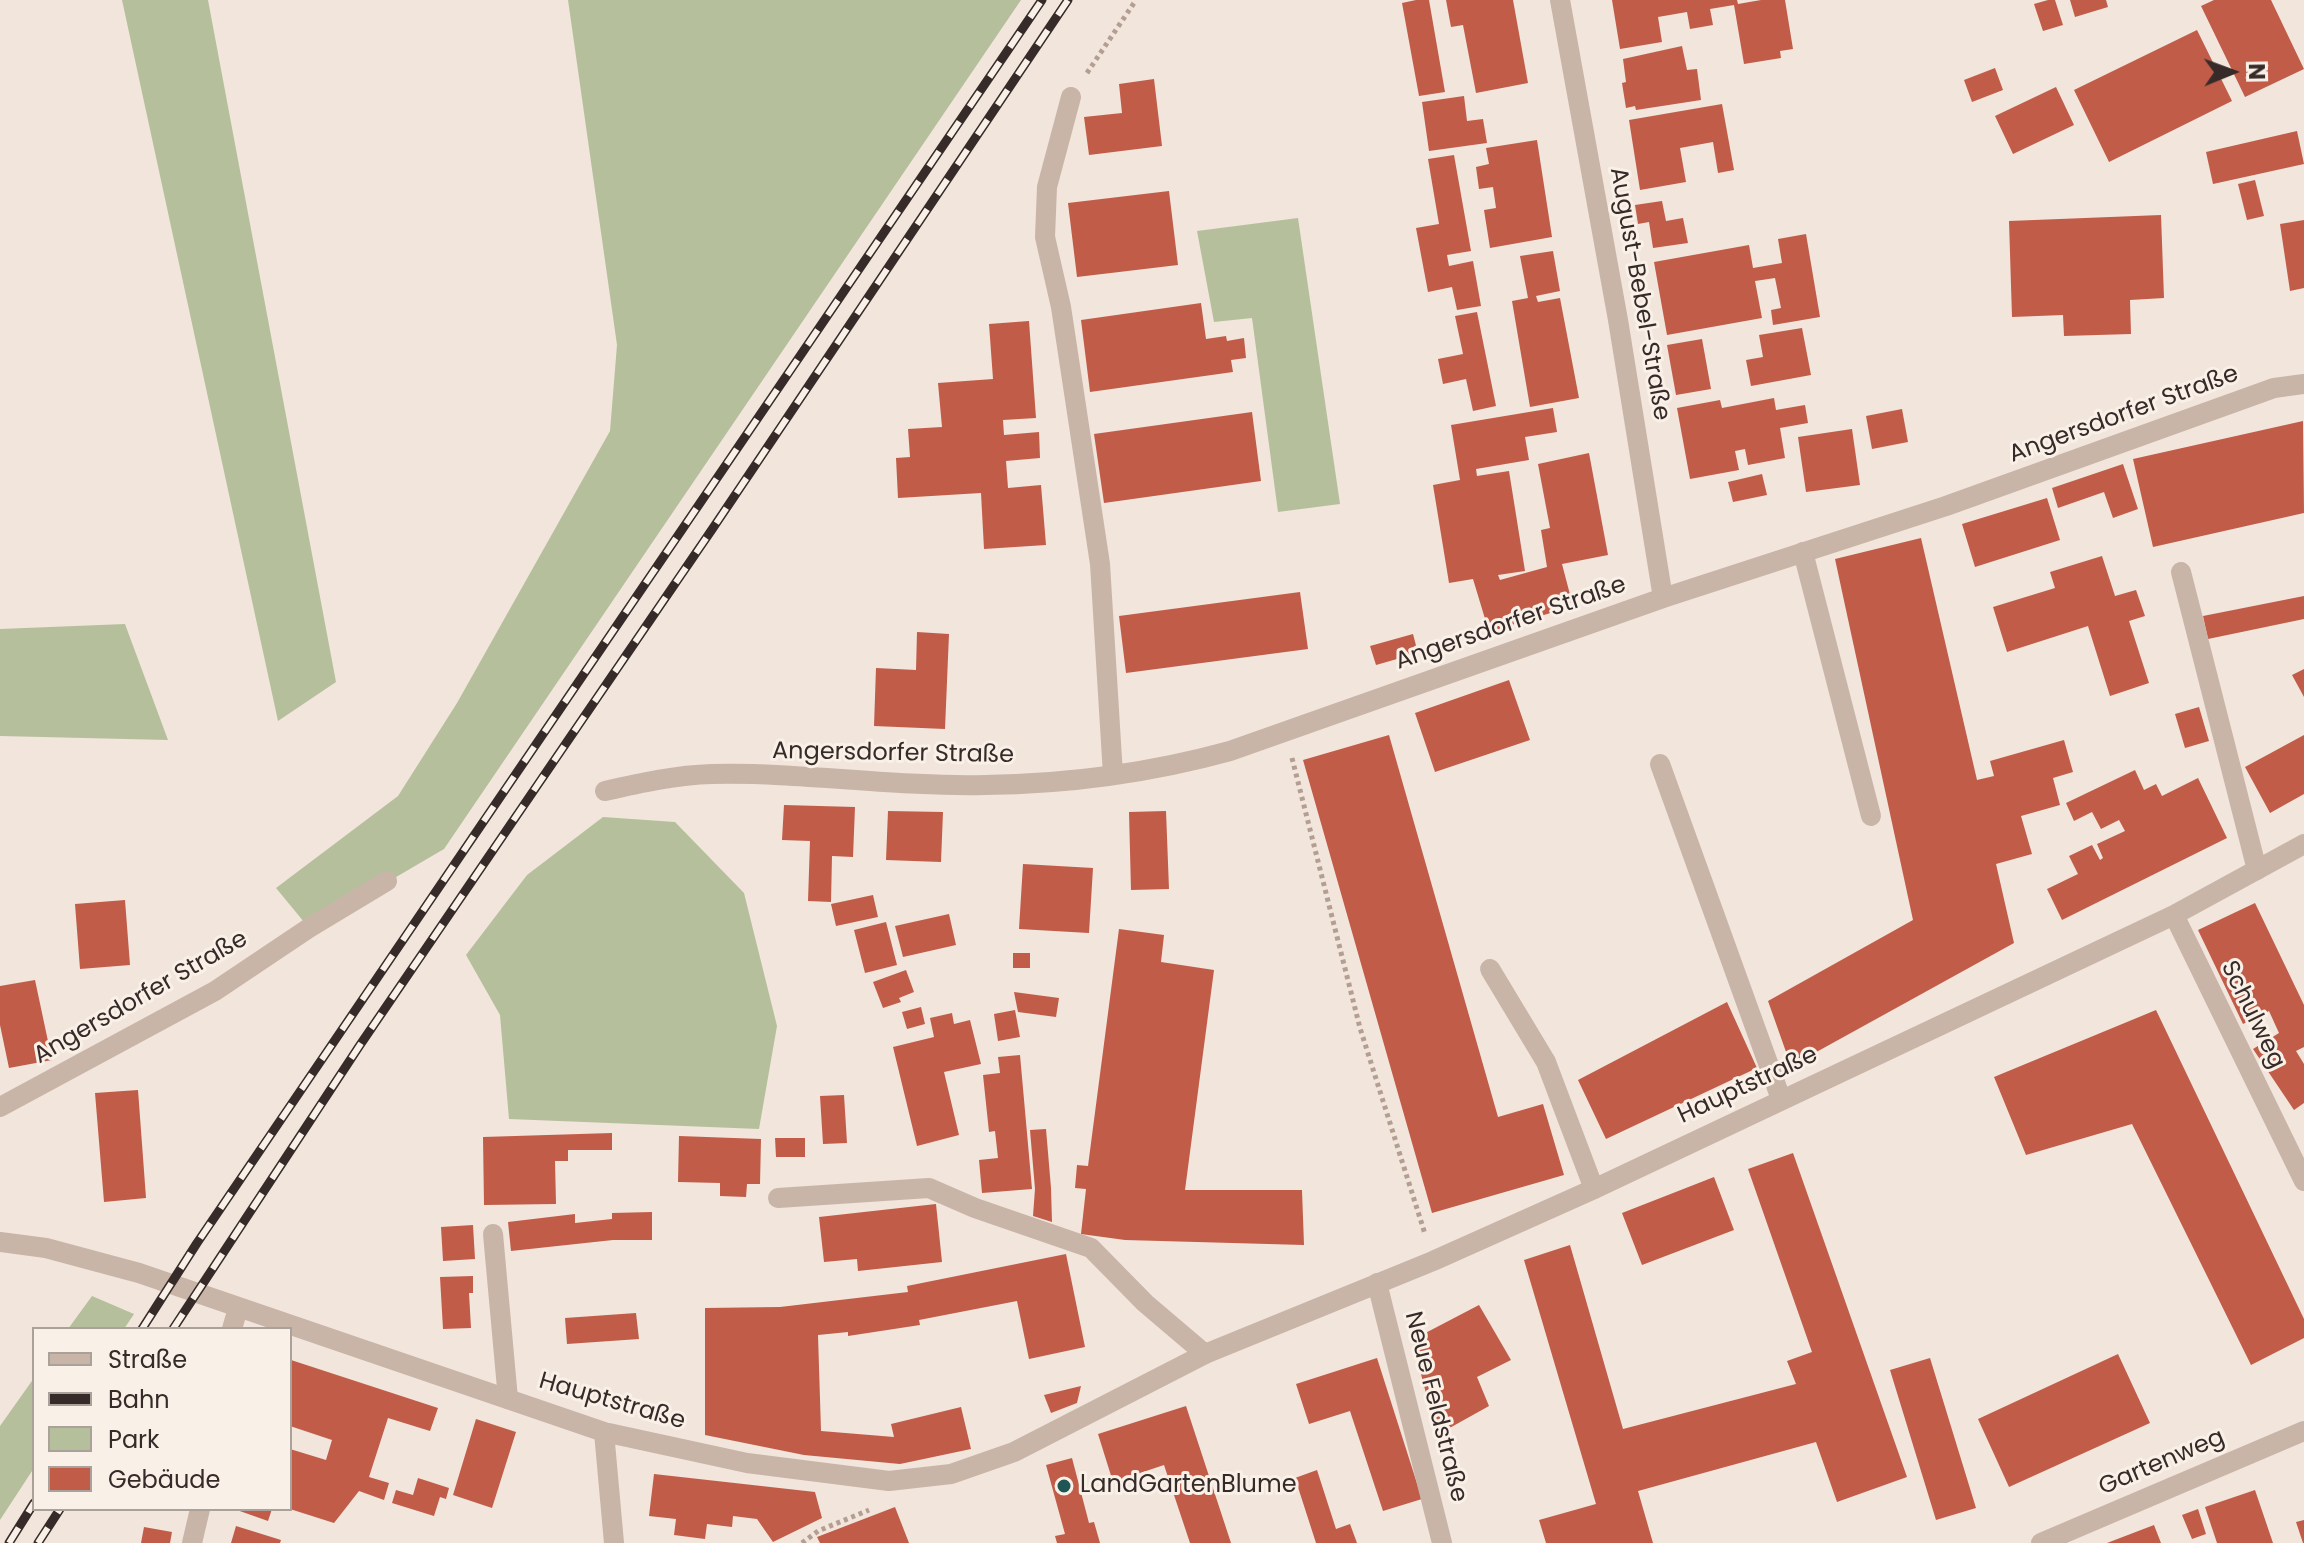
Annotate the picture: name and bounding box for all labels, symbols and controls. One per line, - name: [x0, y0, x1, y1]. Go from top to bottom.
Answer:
- north arrow: [2192, 32, 2272, 112]
- text: N: [2241, 63, 2272, 80]
- street label: August-Bebel-Straße: [1603, 165, 1675, 423]
- street label: Angersdorfer Straße: [2005, 360, 2243, 470]
- street label: Angersdorfer Straße: [1392, 571, 1630, 677]
- street label: Angersdorfer Straße: [772, 737, 1014, 771]
- street label: Angersdorfer Straße: [29, 925, 253, 1071]
- street label: Schulweg: [2214, 957, 2290, 1073]
- street label: Hauptstraße: [1674, 1041, 1822, 1131]
- street label: Neue Feldstraße: [1397, 1309, 1473, 1505]
- legend: [32, 1327, 292, 1511]
- text: Straße: [108, 1343, 187, 1376]
- street label: Hauptstraße: [536, 1367, 688, 1437]
- text: Bahn: [108, 1383, 170, 1416]
- text: Park: [108, 1423, 159, 1456]
- street label: Gartenweg: [2095, 1424, 2229, 1502]
- text: Gebäude: [108, 1463, 220, 1496]
- place label: LandGartenBlume: [1080, 1472, 1297, 1500]
- marker: LandGartenBlume: [1055, 1477, 1073, 1495]

